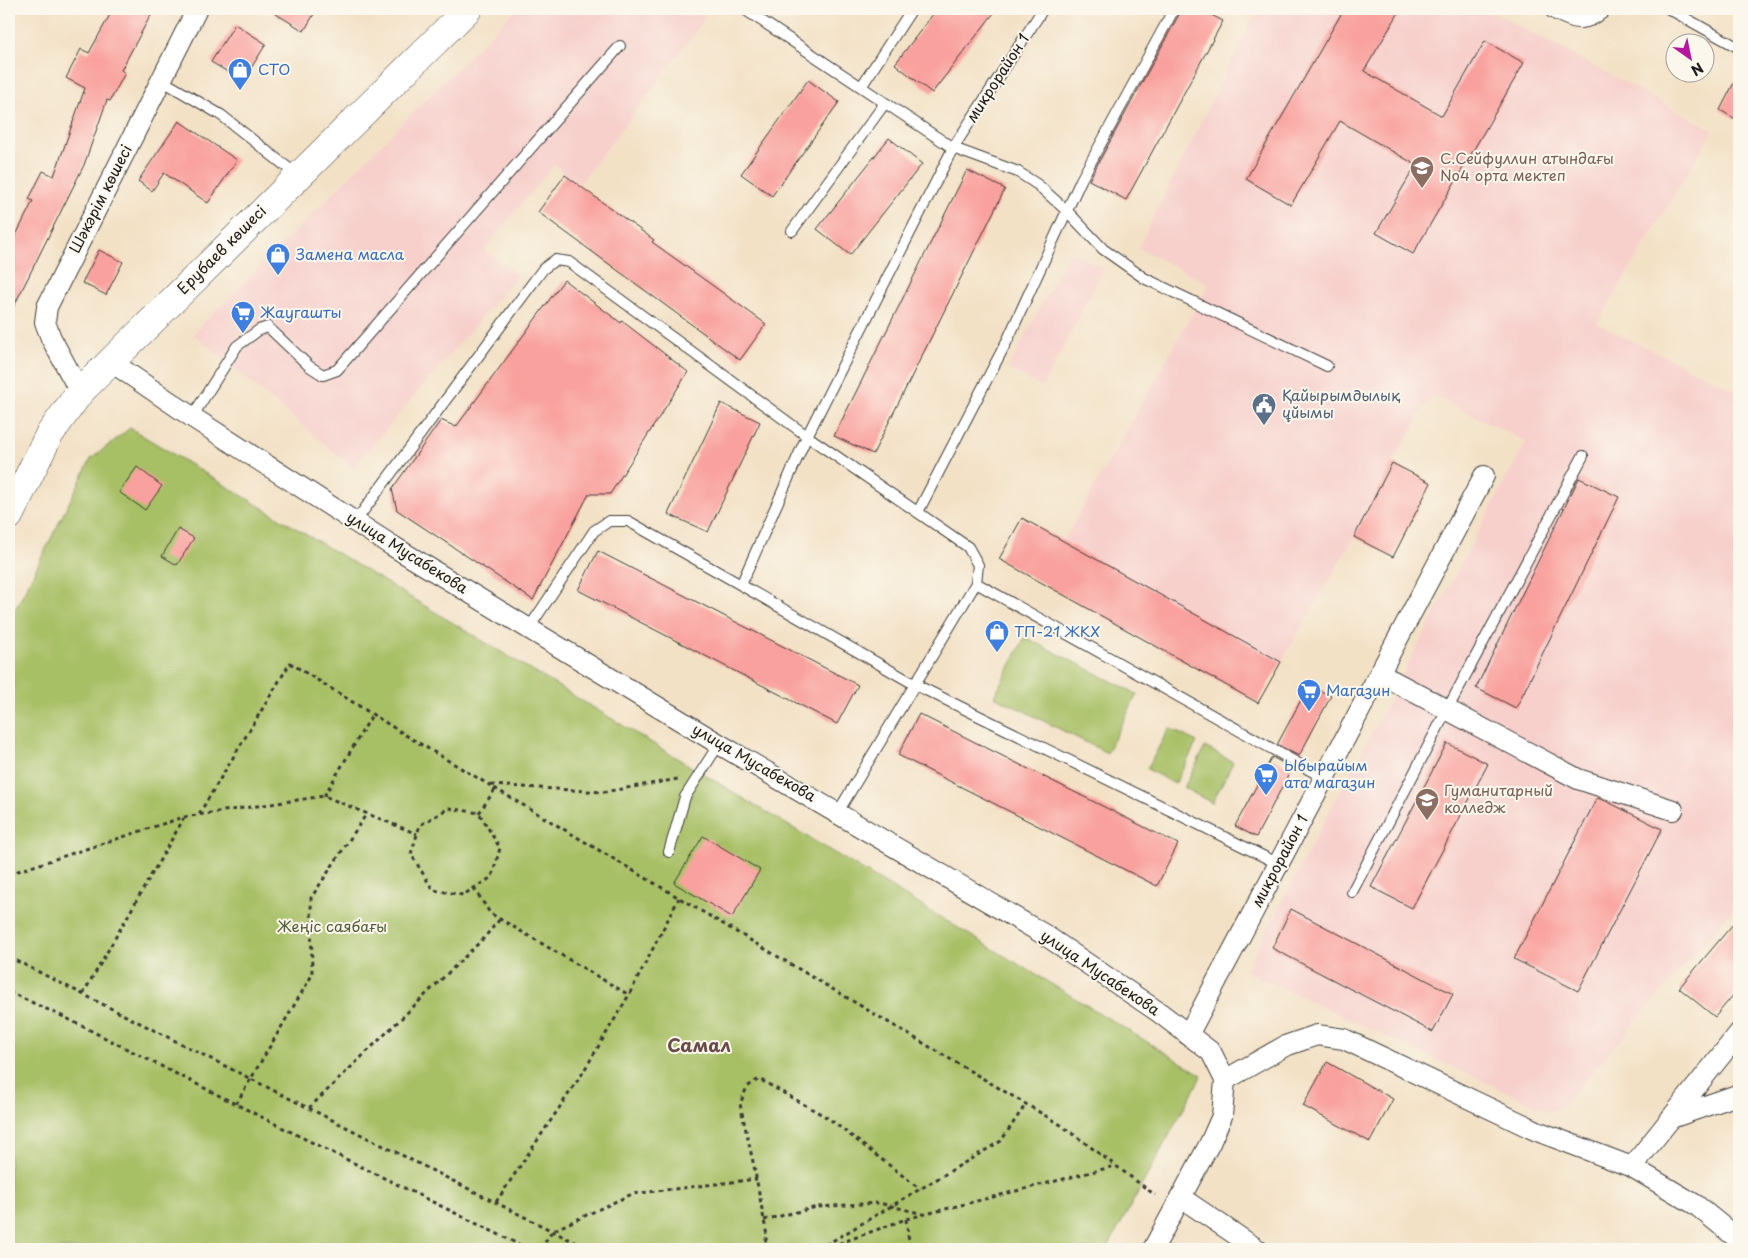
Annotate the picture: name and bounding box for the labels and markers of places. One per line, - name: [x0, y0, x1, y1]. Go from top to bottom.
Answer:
- shop icon: СТО: [227, 57, 253, 91]
- place label: СТО: [258, 57, 290, 80]
- place label: С.Сейфуллин атындағы No4 орта мектеп: [1440, 146, 1614, 186]
- school or university icon: С.Сейфуллин атындағы No4 орта мектеп: [1409, 155, 1435, 189]
- shop icon: Замена масла: [265, 242, 291, 276]
- place label: Замена масла: [296, 242, 405, 265]
- supermarket icon: Жаугашты: [230, 300, 256, 334]
- place label: Жаугашты: [260, 300, 341, 323]
- place label: Қайырымдылық ұйымы: [1282, 383, 1401, 423]
- public building icon: Қайырымдылық ұйымы: [1251, 392, 1277, 426]
- shop icon: ТП-21 ЖКХ: [984, 619, 1010, 653]
- place label: ТП-21 ЖКХ: [1014, 619, 1100, 642]
- supermarket icon: Магазин: [1296, 678, 1322, 712]
- place label: Магазин: [1326, 678, 1390, 701]
- place label: Ыбырайым ата магазин: [1284, 753, 1375, 793]
- supermarket icon: Ыбырайым ата магазин: [1253, 762, 1279, 796]
- place label: Гуманитарный колледж: [1444, 778, 1553, 818]
- school or university icon: Гуманитарный колледж: [1414, 787, 1440, 821]

